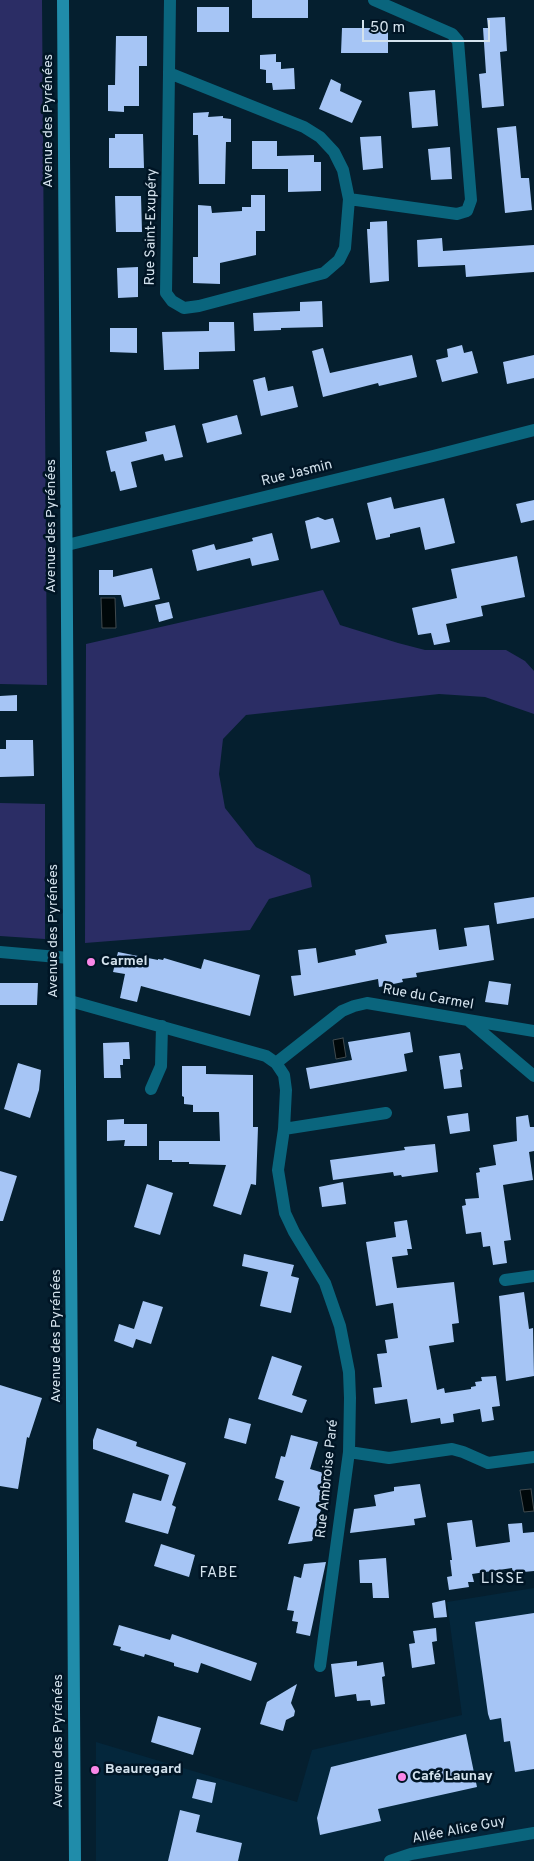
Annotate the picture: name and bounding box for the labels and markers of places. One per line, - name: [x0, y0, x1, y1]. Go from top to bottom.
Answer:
- place label: Carmel: [101, 954, 148, 970]
- marker: Carmel: [85, 956, 97, 968]
- place label: Beauregard: [105, 1762, 182, 1778]
- marker: Beauregard: [89, 1764, 101, 1776]
- place label: Café Launay: [412, 1769, 493, 1785]
- marker: Café Launay: [396, 1771, 408, 1783]

